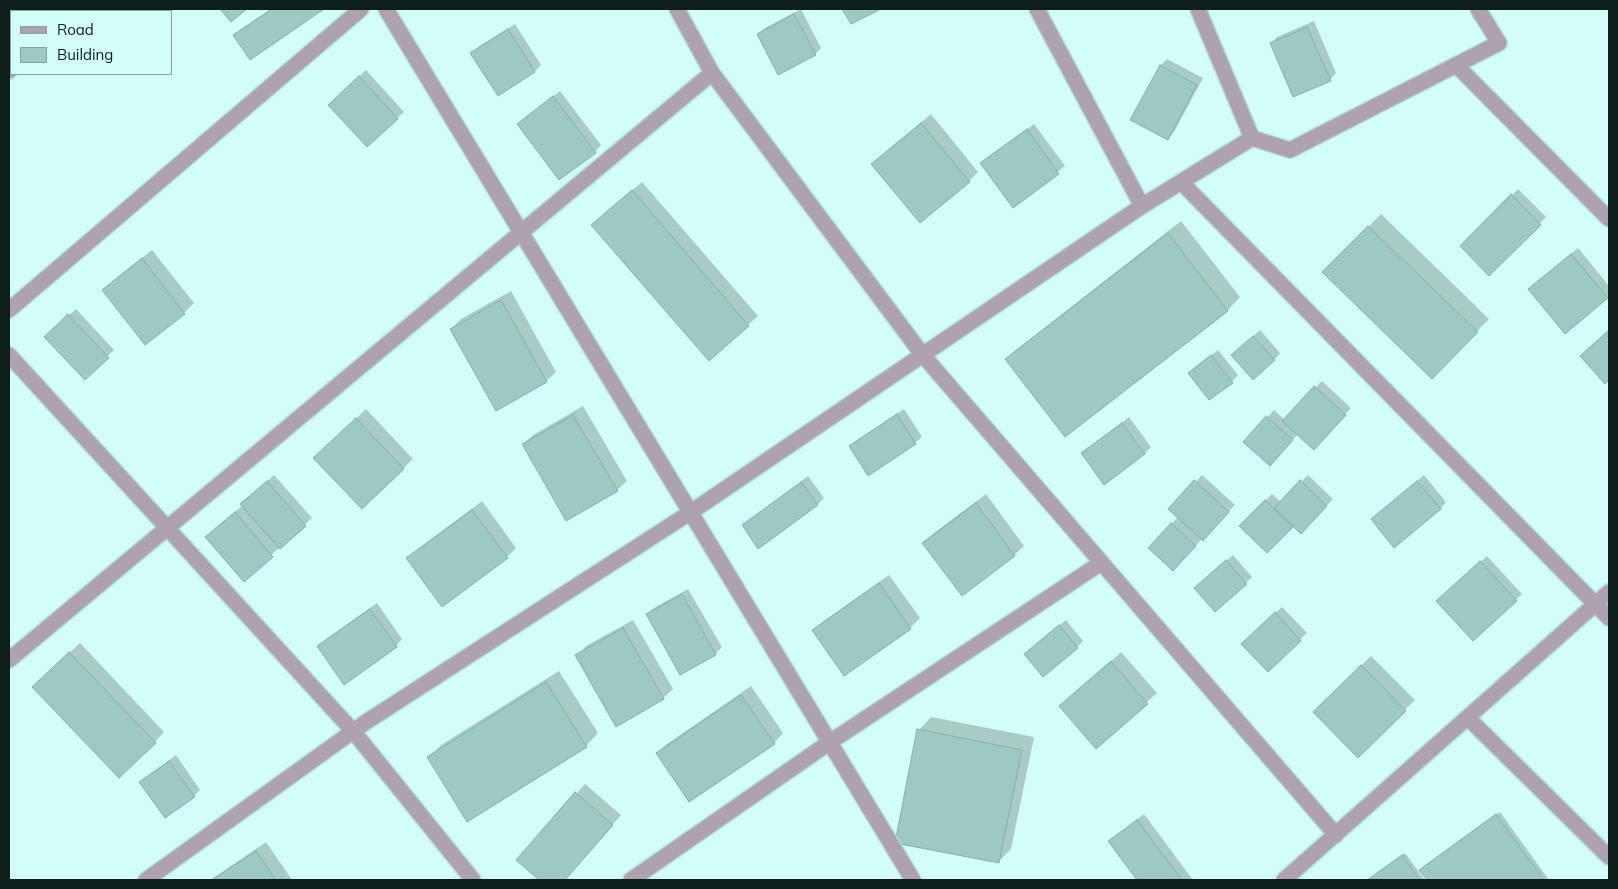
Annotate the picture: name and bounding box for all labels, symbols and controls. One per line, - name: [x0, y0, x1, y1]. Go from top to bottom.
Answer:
- legend: [10, 10, 172, 75]
- text: Road: [57, 20, 94, 39]
- text: Building: [57, 45, 113, 64]

